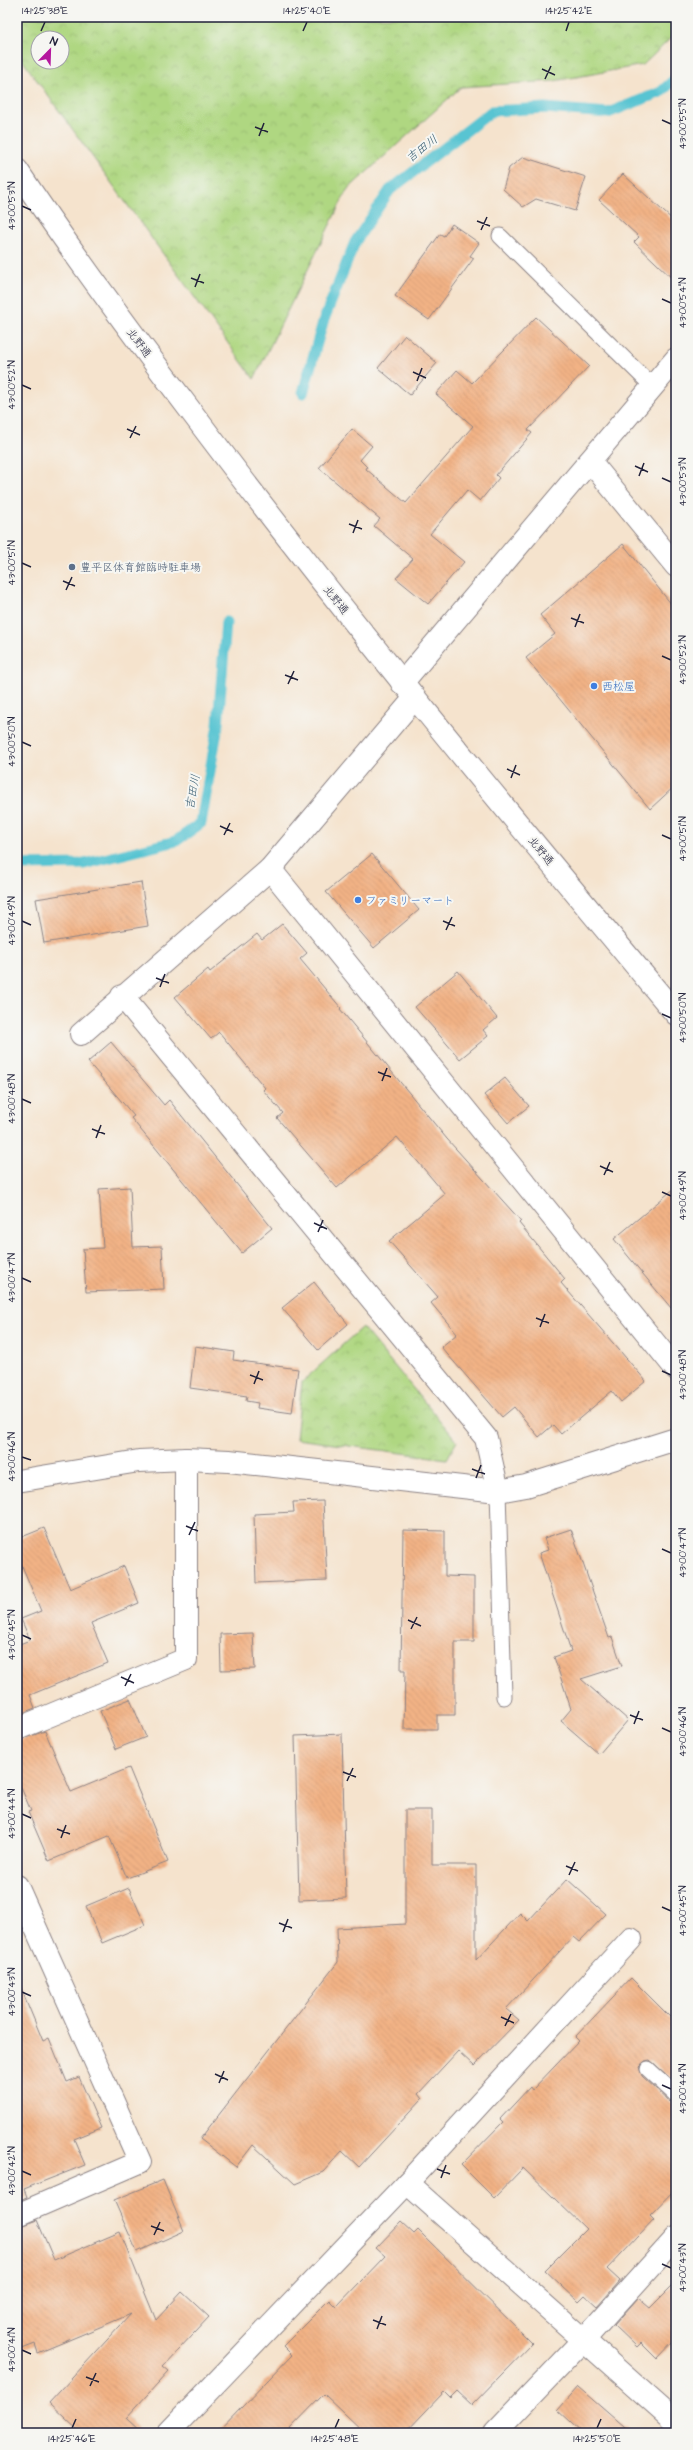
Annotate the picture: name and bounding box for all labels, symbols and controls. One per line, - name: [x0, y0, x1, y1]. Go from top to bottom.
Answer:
- text: 141°25'38"E: [22, 4, 68, 18]
- text: 141°25'40"E: [283, 4, 331, 18]
- text: 141°25'42"E: [546, 4, 592, 18]
- north arrow: [30, 30, 70, 70]
- text: N: [48, 33, 60, 50]
- text: 43°00'55"N: [676, 98, 690, 150]
- water label: 吉田川: [403, 131, 441, 167]
- text: 43°00'53"N: [5, 181, 19, 231]
- text: 43°00'54"N: [676, 278, 690, 328]
- street label: 北野通: [123, 325, 155, 361]
- text: 43°00'52"N: [5, 360, 19, 410]
- text: 43°00'53"N: [676, 457, 690, 507]
- text: 43°00'51"N: [5, 540, 19, 586]
- place label: 豊平区体育館臨時駐車場: [80, 560, 201, 575]
- marker: 豊平区体育館臨時駐車場: [67, 562, 77, 572]
- street label: 北野通: [320, 582, 352, 618]
- text: 43°00'52"N: [676, 635, 690, 685]
- place label: 西松屋: [602, 679, 635, 694]
- marker: 西松屋: [589, 681, 599, 691]
- text: 43°00'50"N: [5, 717, 19, 767]
- water label: 吉田川: [182, 773, 204, 811]
- text: 43°00'51"N: [676, 816, 690, 862]
- street label: 北野通: [525, 834, 557, 868]
- place label: ファミリーマート: [366, 893, 454, 908]
- marker: ファミリーマート: [353, 895, 363, 905]
- text: 43°00'49"N: [5, 896, 19, 946]
- text: 43°00'50"N: [676, 993, 690, 1043]
- text: 43°00'48"N: [5, 1074, 19, 1124]
- text: 43°00'49"N: [676, 1171, 690, 1221]
- text: 43°00'47"N: [5, 1253, 19, 1303]
- text: 43°00'48"N: [676, 1350, 690, 1400]
- text: 43°00'46"N: [5, 1432, 19, 1482]
- text: 43°00'47"N: [676, 1528, 690, 1578]
- text: 43°00'45"N: [5, 1610, 19, 1660]
- text: 43°00'46"N: [676, 1707, 690, 1757]
- text: 43°00'44"N: [5, 1789, 19, 1839]
- text: 43°00'45"N: [676, 1886, 690, 1936]
- text: 43°00'43"N: [5, 1968, 19, 2016]
- text: 43°00'44"N: [676, 2064, 690, 2114]
- text: 43°00'42"N: [5, 2146, 19, 2196]
- text: 43°00'43"N: [676, 2244, 690, 2292]
- text: 43°00'41"N: [5, 2327, 19, 2373]
- text: 141°25'46"E: [48, 2432, 96, 2446]
- text: 141°25'48"E: [311, 2432, 359, 2446]
- text: 141°25'50"E: [573, 2432, 621, 2446]

